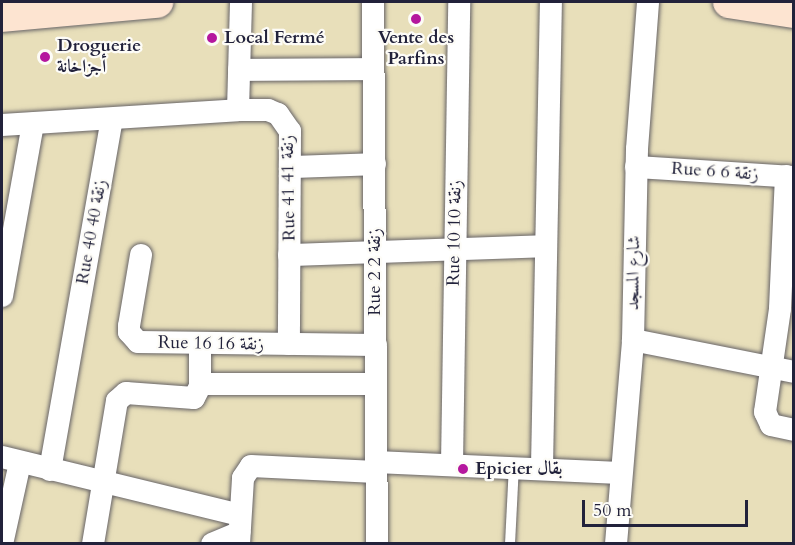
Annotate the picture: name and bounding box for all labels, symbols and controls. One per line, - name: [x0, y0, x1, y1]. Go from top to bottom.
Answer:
- marker: Vente des Parfins: [409, 12, 423, 26]
- place label: Local Fermé: [224, 27, 325, 49]
- place label: Vente des Parfins: [378, 28, 454, 70]
- marker: Local Fermé: [205, 31, 219, 45]
- place label: Droguerie أجزاخانة: [57, 36, 141, 78]
- marker: Droguerie أجزاخانة: [38, 50, 52, 64]
- street label: Rue 41 زنقة 41: [277, 135, 301, 241]
- street label: Rue 6 زنقة 6: [671, 158, 759, 186]
- street label: Rue 40 زنقة 40: [72, 178, 112, 286]
- street label: Rue 10 زنقة 10: [443, 180, 467, 286]
- street label: Rue 2 زنقة 2: [364, 228, 386, 316]
- street label: شارع المسجد: [623, 235, 645, 311]
- street label: Rue 16 زنقة 16: [158, 332, 264, 356]
- place label: Epicier بقال: [475, 458, 562, 480]
- marker: Epicier بقال: [456, 462, 470, 476]
- scale bar: [585, 488, 752, 526]
- text: 50 m: [593, 498, 632, 523]

